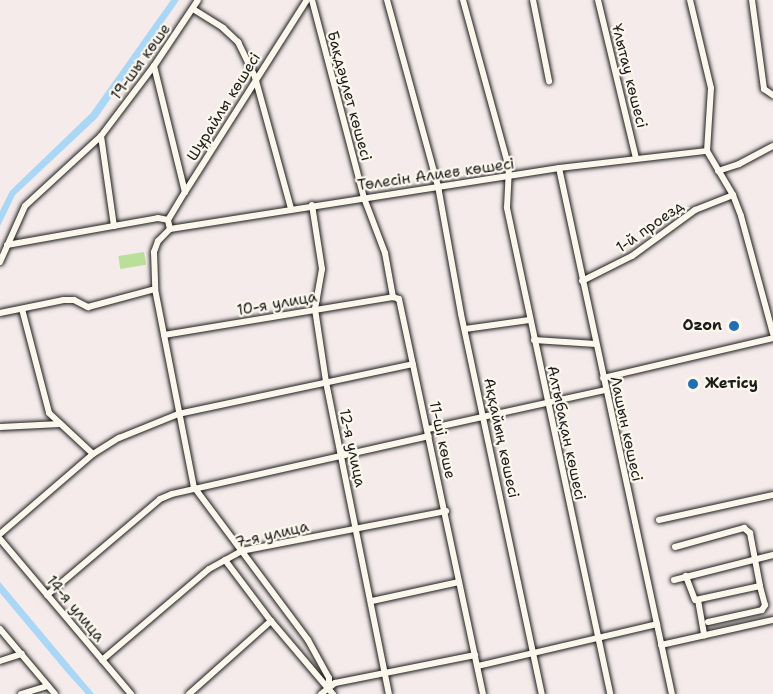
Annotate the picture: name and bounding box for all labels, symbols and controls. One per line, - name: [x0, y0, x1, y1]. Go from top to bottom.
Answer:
- street label: 19-шы көше: [107, 20, 175, 104]
- street label: Ұлытау көшесi: [607, 22, 651, 130]
- street label: Бақдәулет көшесi: [323, 29, 375, 163]
- street label: Шұрайлы көшесі: [183, 50, 265, 164]
- street label: Төлесін Алиев көшесі: [356, 155, 516, 195]
- street label: 1-й проезд: [613, 197, 687, 257]
- street label: 10-я улица: [236, 288, 318, 320]
- place label: Ozon: [682, 317, 722, 335]
- marker: Ozon: [727, 319, 741, 333]
- street label: Алтыбақан көшесі: [543, 364, 589, 502]
- street label: Лашын көшесі: [606, 375, 646, 483]
- place label: Жетісу: [705, 375, 758, 393]
- street label: Аққайың көшесі: [479, 376, 523, 500]
- marker: Жетісу: [686, 377, 700, 391]
- street label: 11-ші көше: [425, 400, 459, 480]
- street label: 12-я улица: [335, 407, 369, 489]
- street label: 7-я улица: [234, 518, 310, 552]
- street label: 14-я улица: [42, 572, 108, 646]

